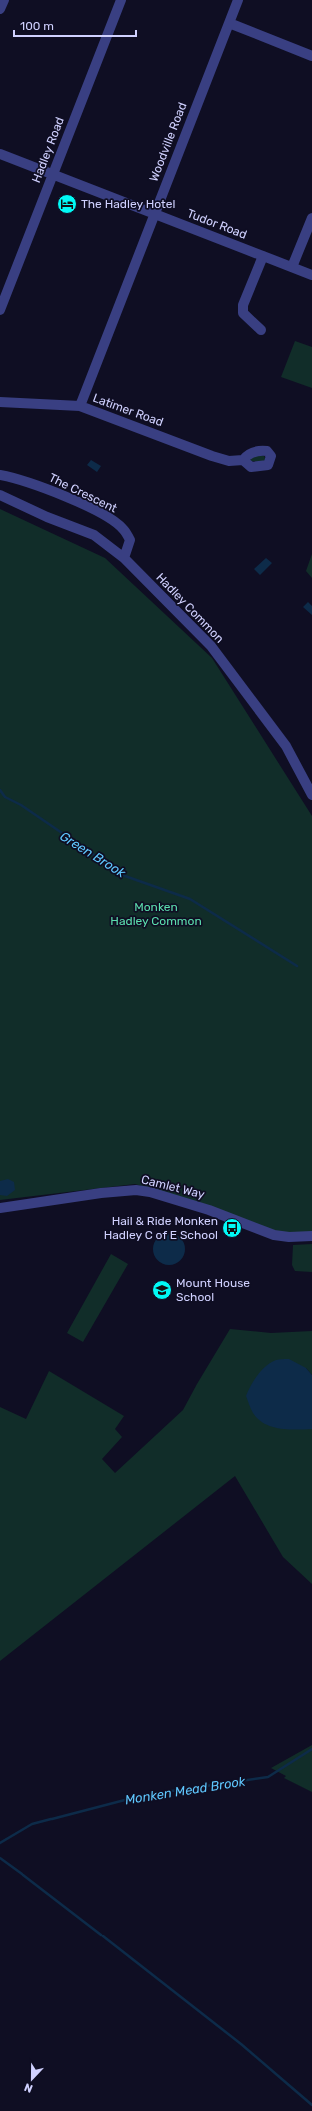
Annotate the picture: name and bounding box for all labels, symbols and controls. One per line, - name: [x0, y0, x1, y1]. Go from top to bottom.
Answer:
- scale bar: [14, 12, 136, 38]
- text: 100 m: [20, 19, 54, 33]
- street label: Woodville Road: [146, 100, 190, 184]
- street label: Hadley Road: [29, 115, 67, 185]
- hotel icon: The Hadley Hotel: [56, 193, 78, 215]
- place label: The Hadley Hotel: [81, 197, 175, 211]
- street label: Tudor Road: [185, 206, 249, 242]
- street label: Latimer Road: [91, 391, 165, 429]
- street label: The Crescent: [47, 470, 120, 516]
- street label: Hadley Common: [153, 570, 227, 646]
- water label: Green Brook: [57, 828, 129, 881]
- park label: Monken Hadley Common: [110, 900, 202, 928]
- street label: Camlet Way: [140, 1172, 206, 1202]
- place label: Hail & Ride Monken Hadley C of E School: [104, 1214, 218, 1242]
- bus stop icon: Hail & Ride Monken Hadley C of E School: [221, 1217, 243, 1239]
- place label: Mount House School: [176, 1276, 250, 1304]
- school or university icon: Mount House School: [151, 1279, 173, 1301]
- water label: Monken Mead Brook: [124, 1774, 247, 1807]
- north arrow: [12, 2059, 52, 2099]
- text: N: [22, 2080, 35, 2095]

